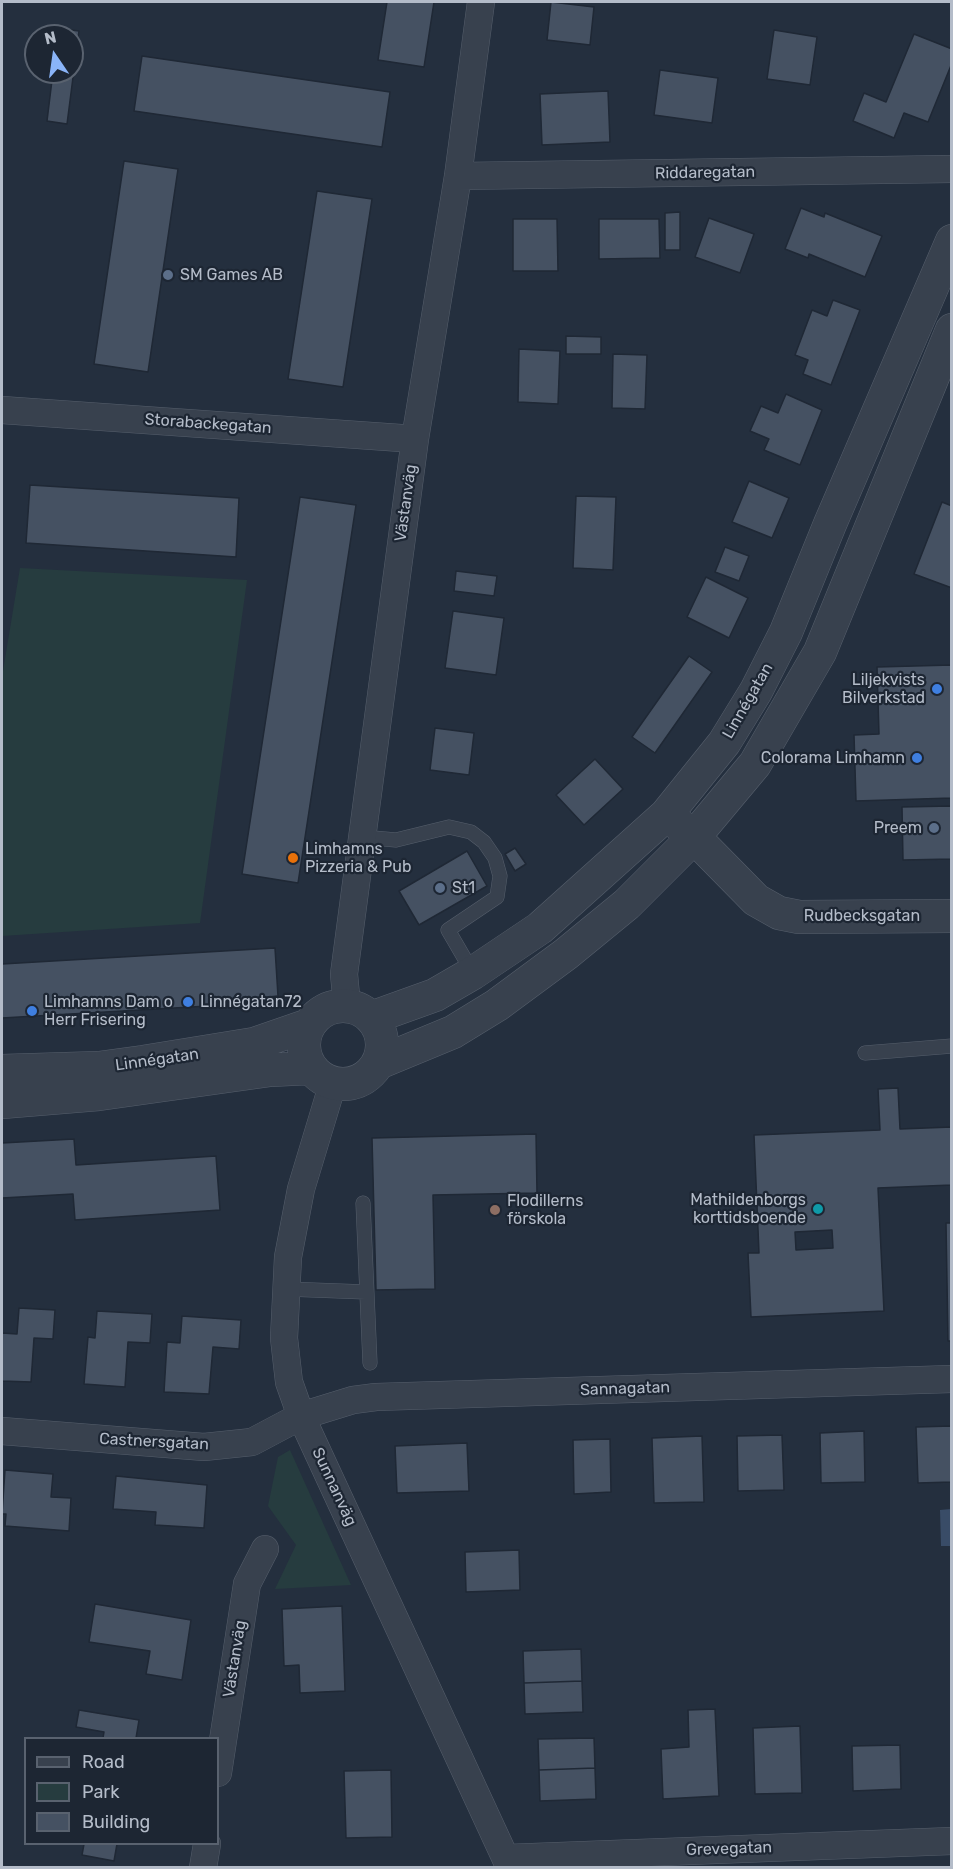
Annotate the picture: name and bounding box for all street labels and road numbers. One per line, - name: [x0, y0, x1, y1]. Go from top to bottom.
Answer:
- street label: Riddaregatan: [655, 163, 755, 183]
- street label: Storabackegatan: [144, 410, 272, 438]
- street label: Västanväg: [391, 463, 421, 543]
- street label: Linnégatan: [719, 660, 777, 742]
- street label: Rudbecksgatan: [804, 906, 920, 926]
- street label: Linnégatan: [114, 1045, 200, 1075]
- street label: Sannagatan: [580, 1378, 670, 1400]
- street label: Castnersgatan: [99, 1430, 209, 1454]
- street label: Sunnanväg: [308, 1445, 360, 1529]
- street label: Västanväg: [219, 1619, 251, 1699]
- street label: Grevegatan: [686, 1838, 772, 1860]

